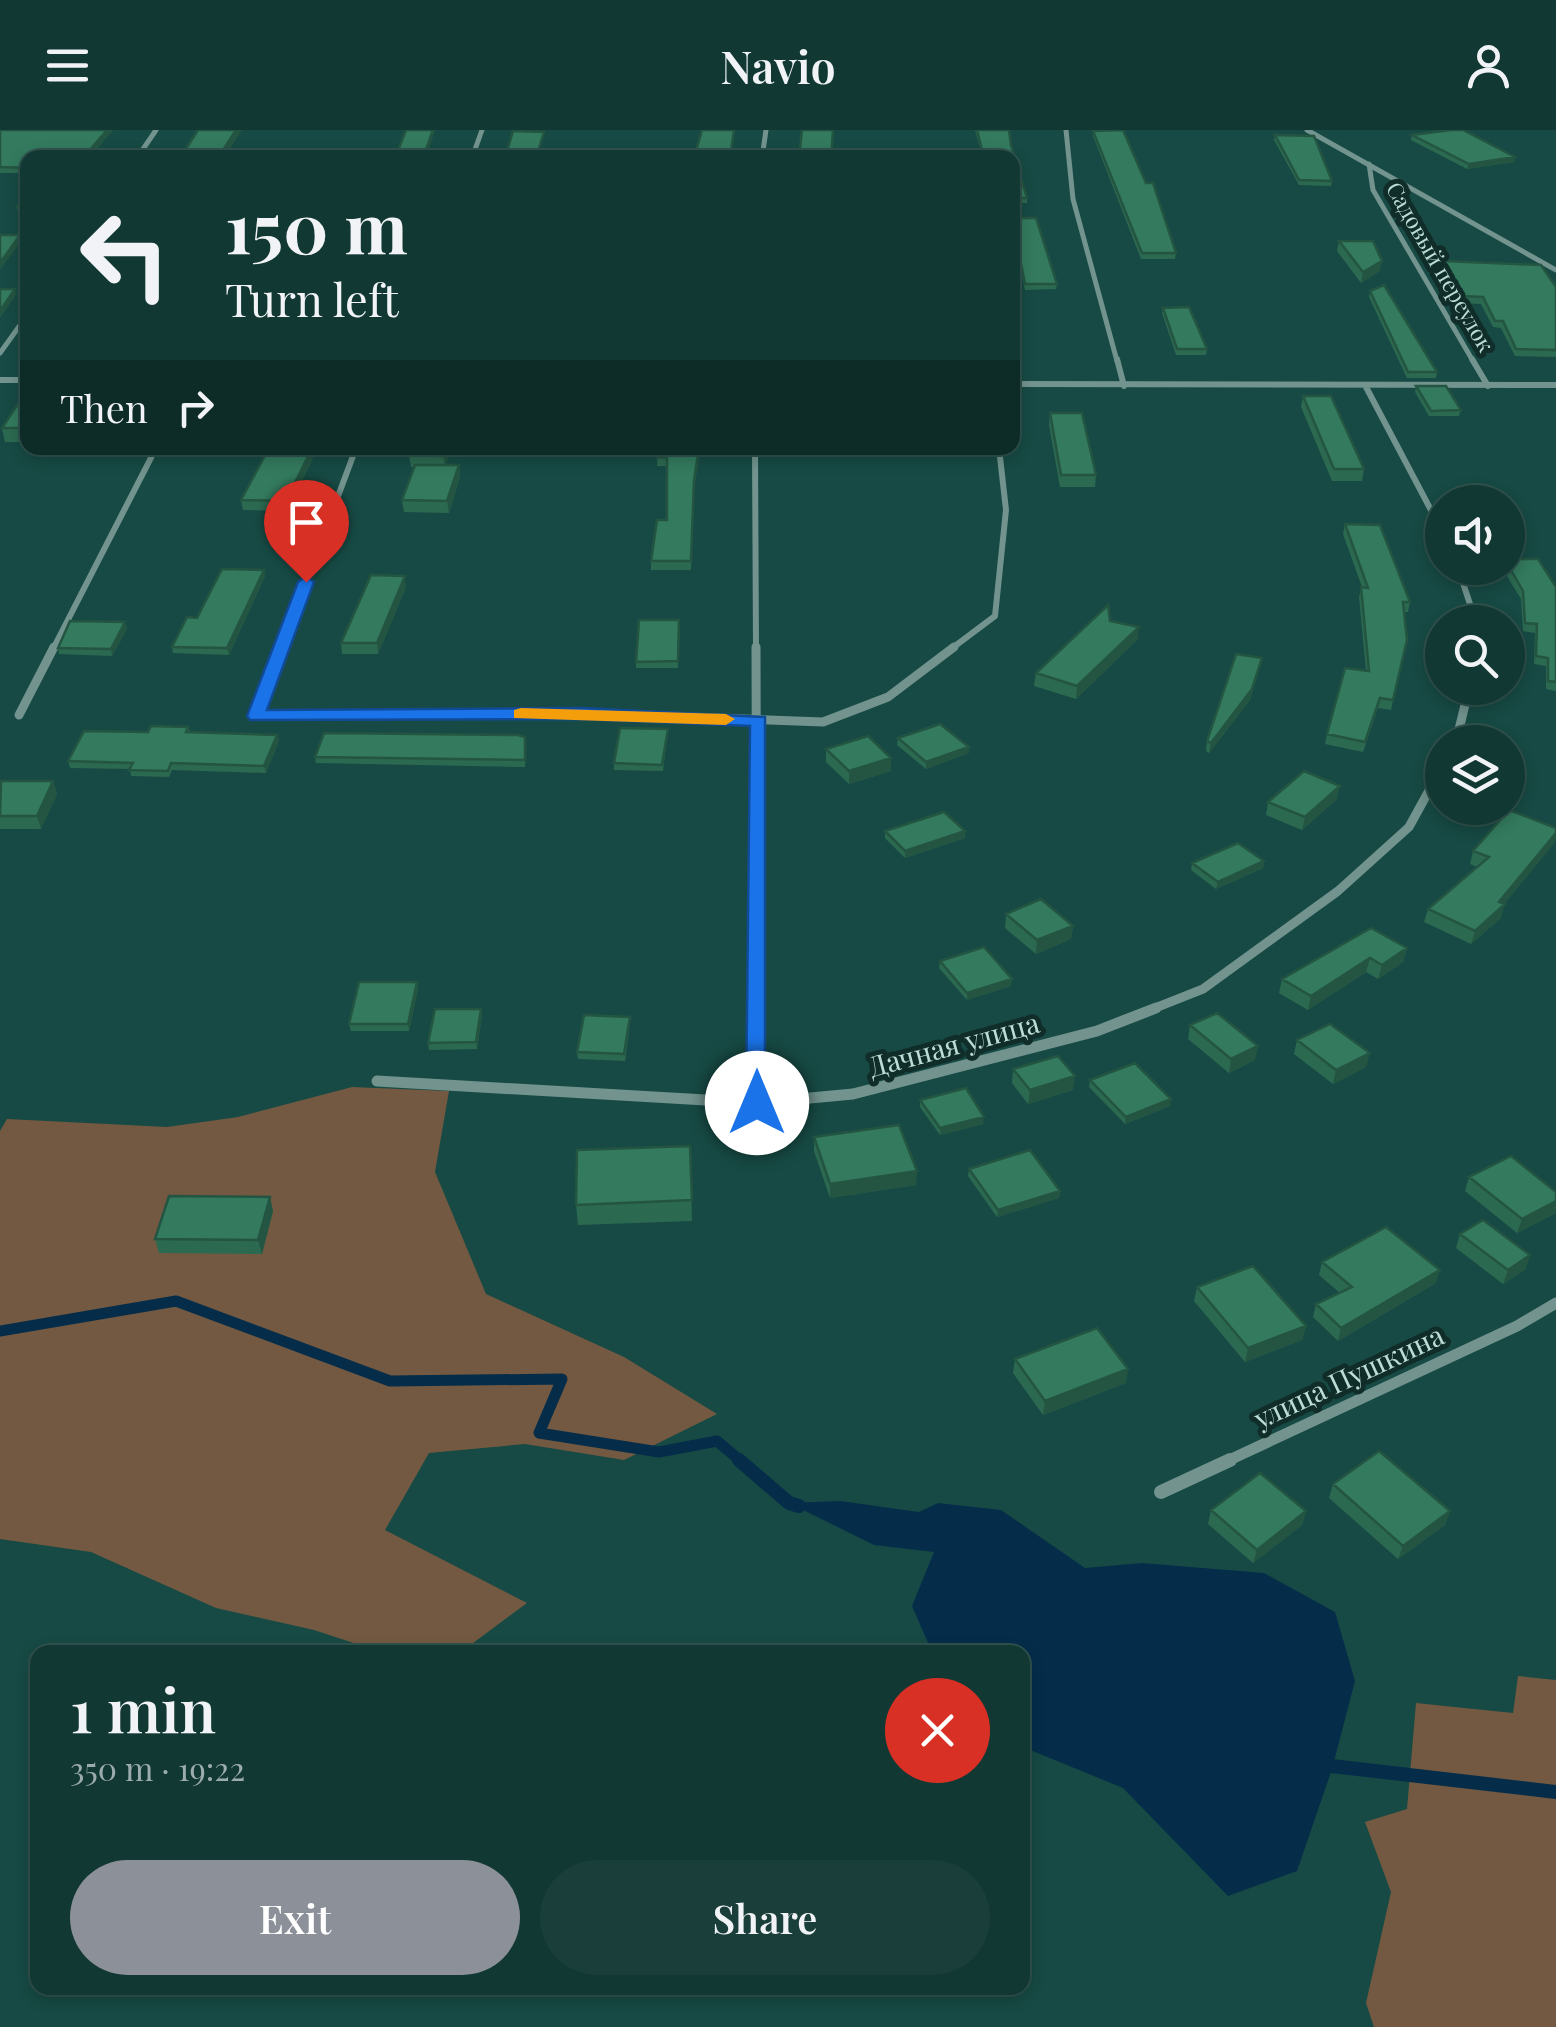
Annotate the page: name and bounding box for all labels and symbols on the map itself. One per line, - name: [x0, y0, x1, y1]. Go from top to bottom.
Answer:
- street label: Садовый переулок: [1380, 176, 1502, 357]
- pin: [264, 480, 349, 583]
- street label: Дачная улица: [864, 1003, 1043, 1084]
- position arrow: [705, 1051, 809, 1155]
- street label: улица Пушкина: [1246, 1315, 1449, 1436]

